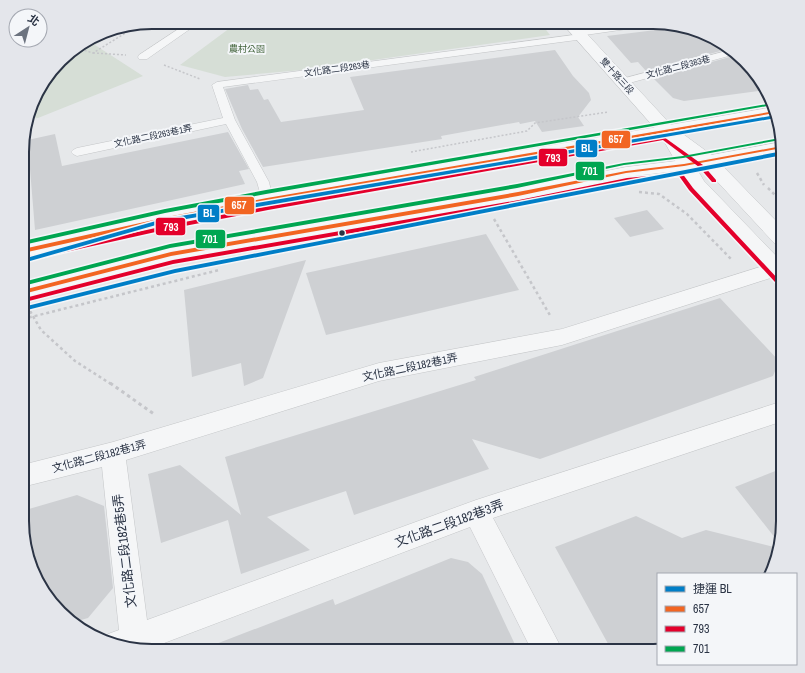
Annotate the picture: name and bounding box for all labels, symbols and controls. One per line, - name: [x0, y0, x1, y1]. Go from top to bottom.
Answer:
- north arrow: [8, 8, 48, 48]
- text: 北: [25, 11, 42, 29]
- park label: 農村公園: [229, 43, 265, 55]
- street label: 文化路二段383巷: [644, 53, 712, 81]
- street label: 雙十路三段: [597, 55, 637, 97]
- street label: 文化路二段263巷: [303, 58, 371, 80]
- street label: 文化路二段263巷1弄: [113, 122, 193, 150]
- line badge: 657: [601, 130, 631, 149]
- text: 657: [608, 132, 624, 146]
- line badge: BL: [575, 139, 598, 158]
- text: BL: [581, 141, 593, 155]
- line badge: 793: [538, 148, 568, 167]
- text: 793: [545, 151, 561, 165]
- line badge: 701: [575, 161, 605, 181]
- text: 701: [582, 164, 598, 178]
- line badge: 657: [224, 196, 255, 215]
- text: 657: [231, 198, 247, 212]
- line badge: BL: [197, 204, 220, 223]
- text: BL: [203, 206, 215, 220]
- line badge: 793: [155, 217, 186, 236]
- text: 793: [163, 220, 179, 234]
- unlabelled marker: [337, 228, 347, 238]
- line badge: 701: [195, 229, 226, 249]
- text: 701: [202, 232, 218, 246]
- street label: 文化路二段182巷1弄: [361, 350, 459, 384]
- street label: 文化路二段182巷1弄: [50, 437, 148, 475]
- street label: 文化路二段182巷5弄: [109, 493, 140, 609]
- street label: 文化路二段182巷3弄: [392, 496, 506, 551]
- legend: [657, 573, 797, 665]
- text: 捷運 BL: [693, 581, 732, 597]
- text: 657: [693, 601, 710, 617]
- text: 793: [693, 621, 709, 637]
- text: 701: [693, 641, 710, 657]

